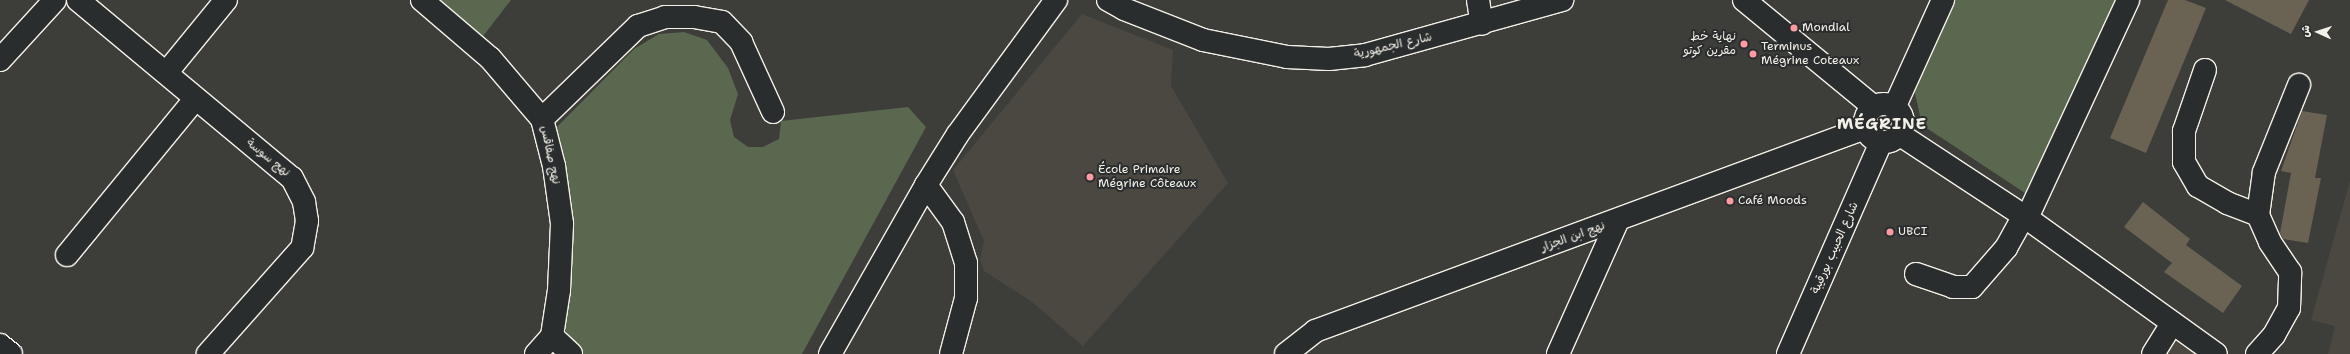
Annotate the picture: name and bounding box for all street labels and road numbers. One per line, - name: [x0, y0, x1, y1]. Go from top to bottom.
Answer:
- street label: شارع الجمهورية: [1353, 30, 1433, 62]
- street label: نهج صفاقس: [537, 124, 563, 186]
- street label: نهج سوسة: [243, 136, 293, 180]
- street label: شارع الحبيب بورقيبة: [1808, 200, 1862, 296]
- street label: نهج ابن الجزار: [1539, 219, 1607, 255]

